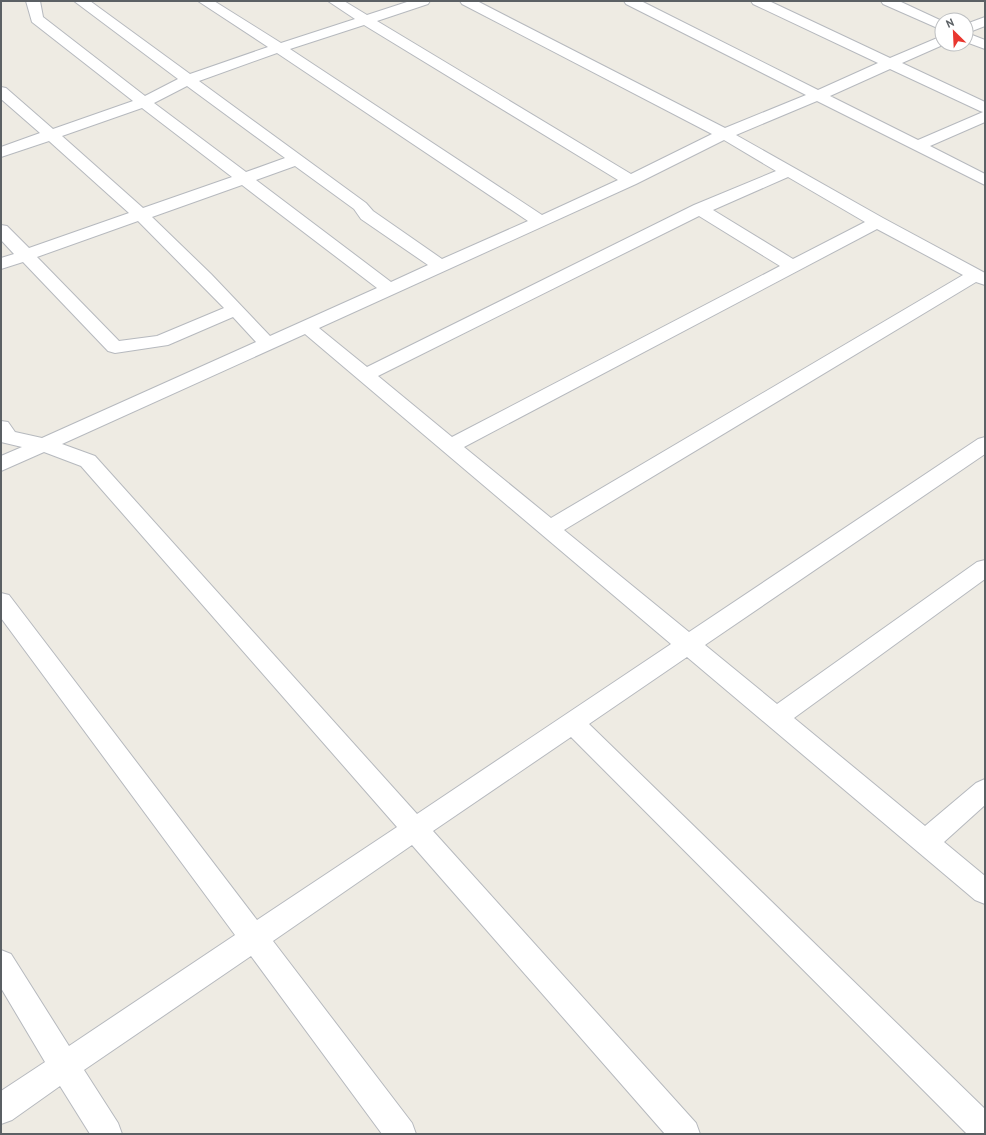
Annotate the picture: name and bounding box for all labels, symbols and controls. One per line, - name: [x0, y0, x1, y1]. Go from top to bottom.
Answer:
- north arrow: [934, 12, 974, 52]
- text: N: [944, 15, 956, 31]

